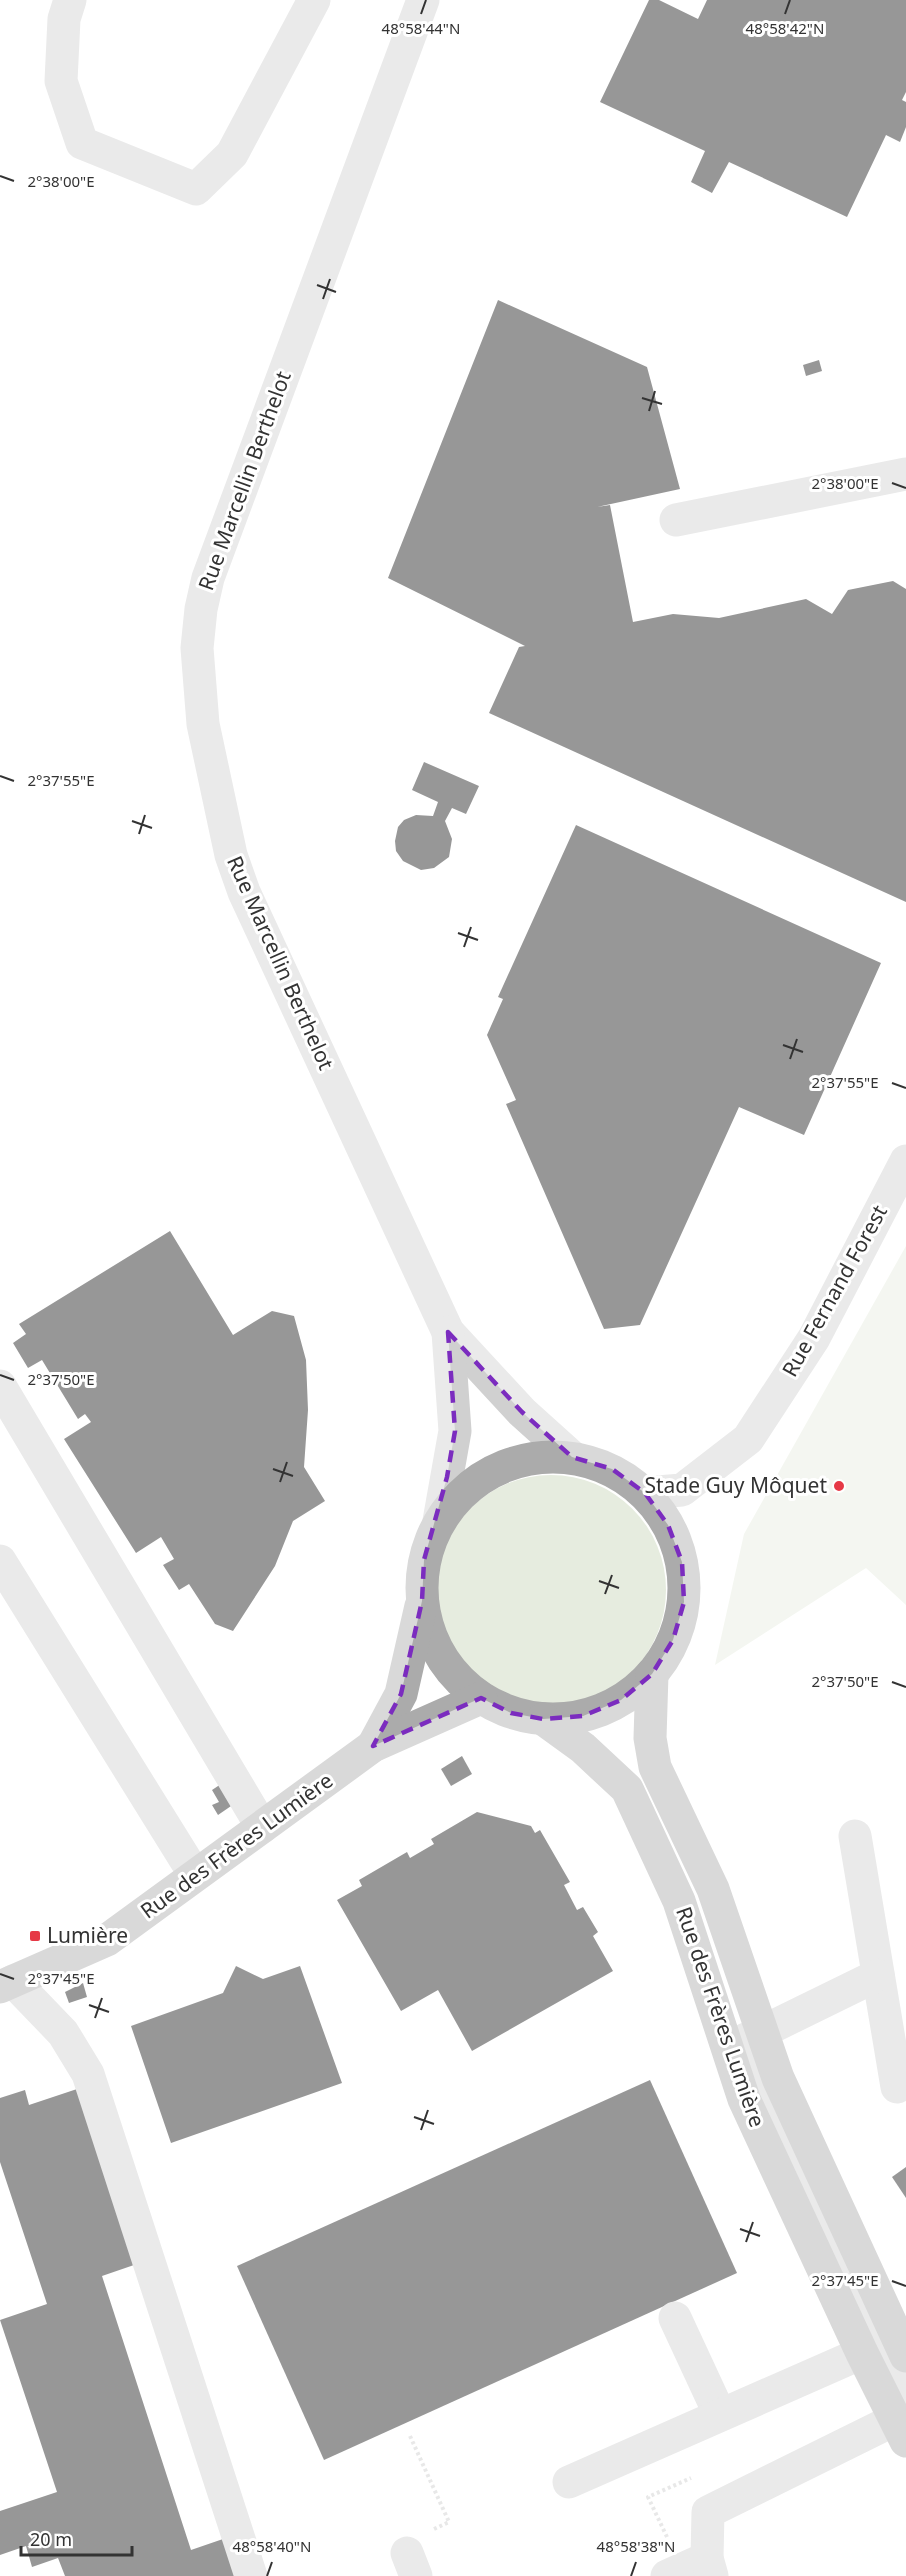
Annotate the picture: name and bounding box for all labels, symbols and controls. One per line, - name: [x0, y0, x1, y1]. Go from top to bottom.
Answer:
- text: 48°58'44"N: [382, 18, 460, 38]
- text: 48°58'42"N: [746, 18, 824, 38]
- text: 2°38'00"E: [27, 171, 95, 191]
- street label: Rue Marcellin Berthelot: [191, 367, 297, 594]
- text: 2°38'00"E: [811, 473, 879, 493]
- text: 2°37'55"E: [27, 770, 95, 790]
- street label: Rue Marcellin Berthelot: [221, 851, 341, 1074]
- text: 2°37'55"E: [811, 1072, 879, 1092]
- street label: Rue Fernand Forest: [775, 1199, 893, 1381]
- text: 2°37'50"E: [27, 1369, 95, 1389]
- place label: Stade Guy Môquet: [644, 1471, 827, 1499]
- marker: Stade Guy Môquet: [832, 1479, 846, 1493]
- text: 2°37'50"E: [811, 1671, 879, 1691]
- street label: Rue des Frères Lumière: [135, 1766, 338, 1924]
- street label: Rue des Frères Lumière: [670, 1903, 772, 2131]
- place label: Lumière: [47, 1921, 128, 1949]
- marker: Lumière: [28, 1929, 42, 1943]
- text: 2°37'45"E: [27, 1968, 95, 1988]
- text: 2°37'45"E: [811, 2270, 879, 2290]
- scale bar: [21, 2519, 132, 2557]
- text: 20 m: [30, 2527, 72, 2551]
- text: 48°58'40"N: [233, 2536, 311, 2556]
- text: 48°58'38"N: [597, 2536, 675, 2556]

